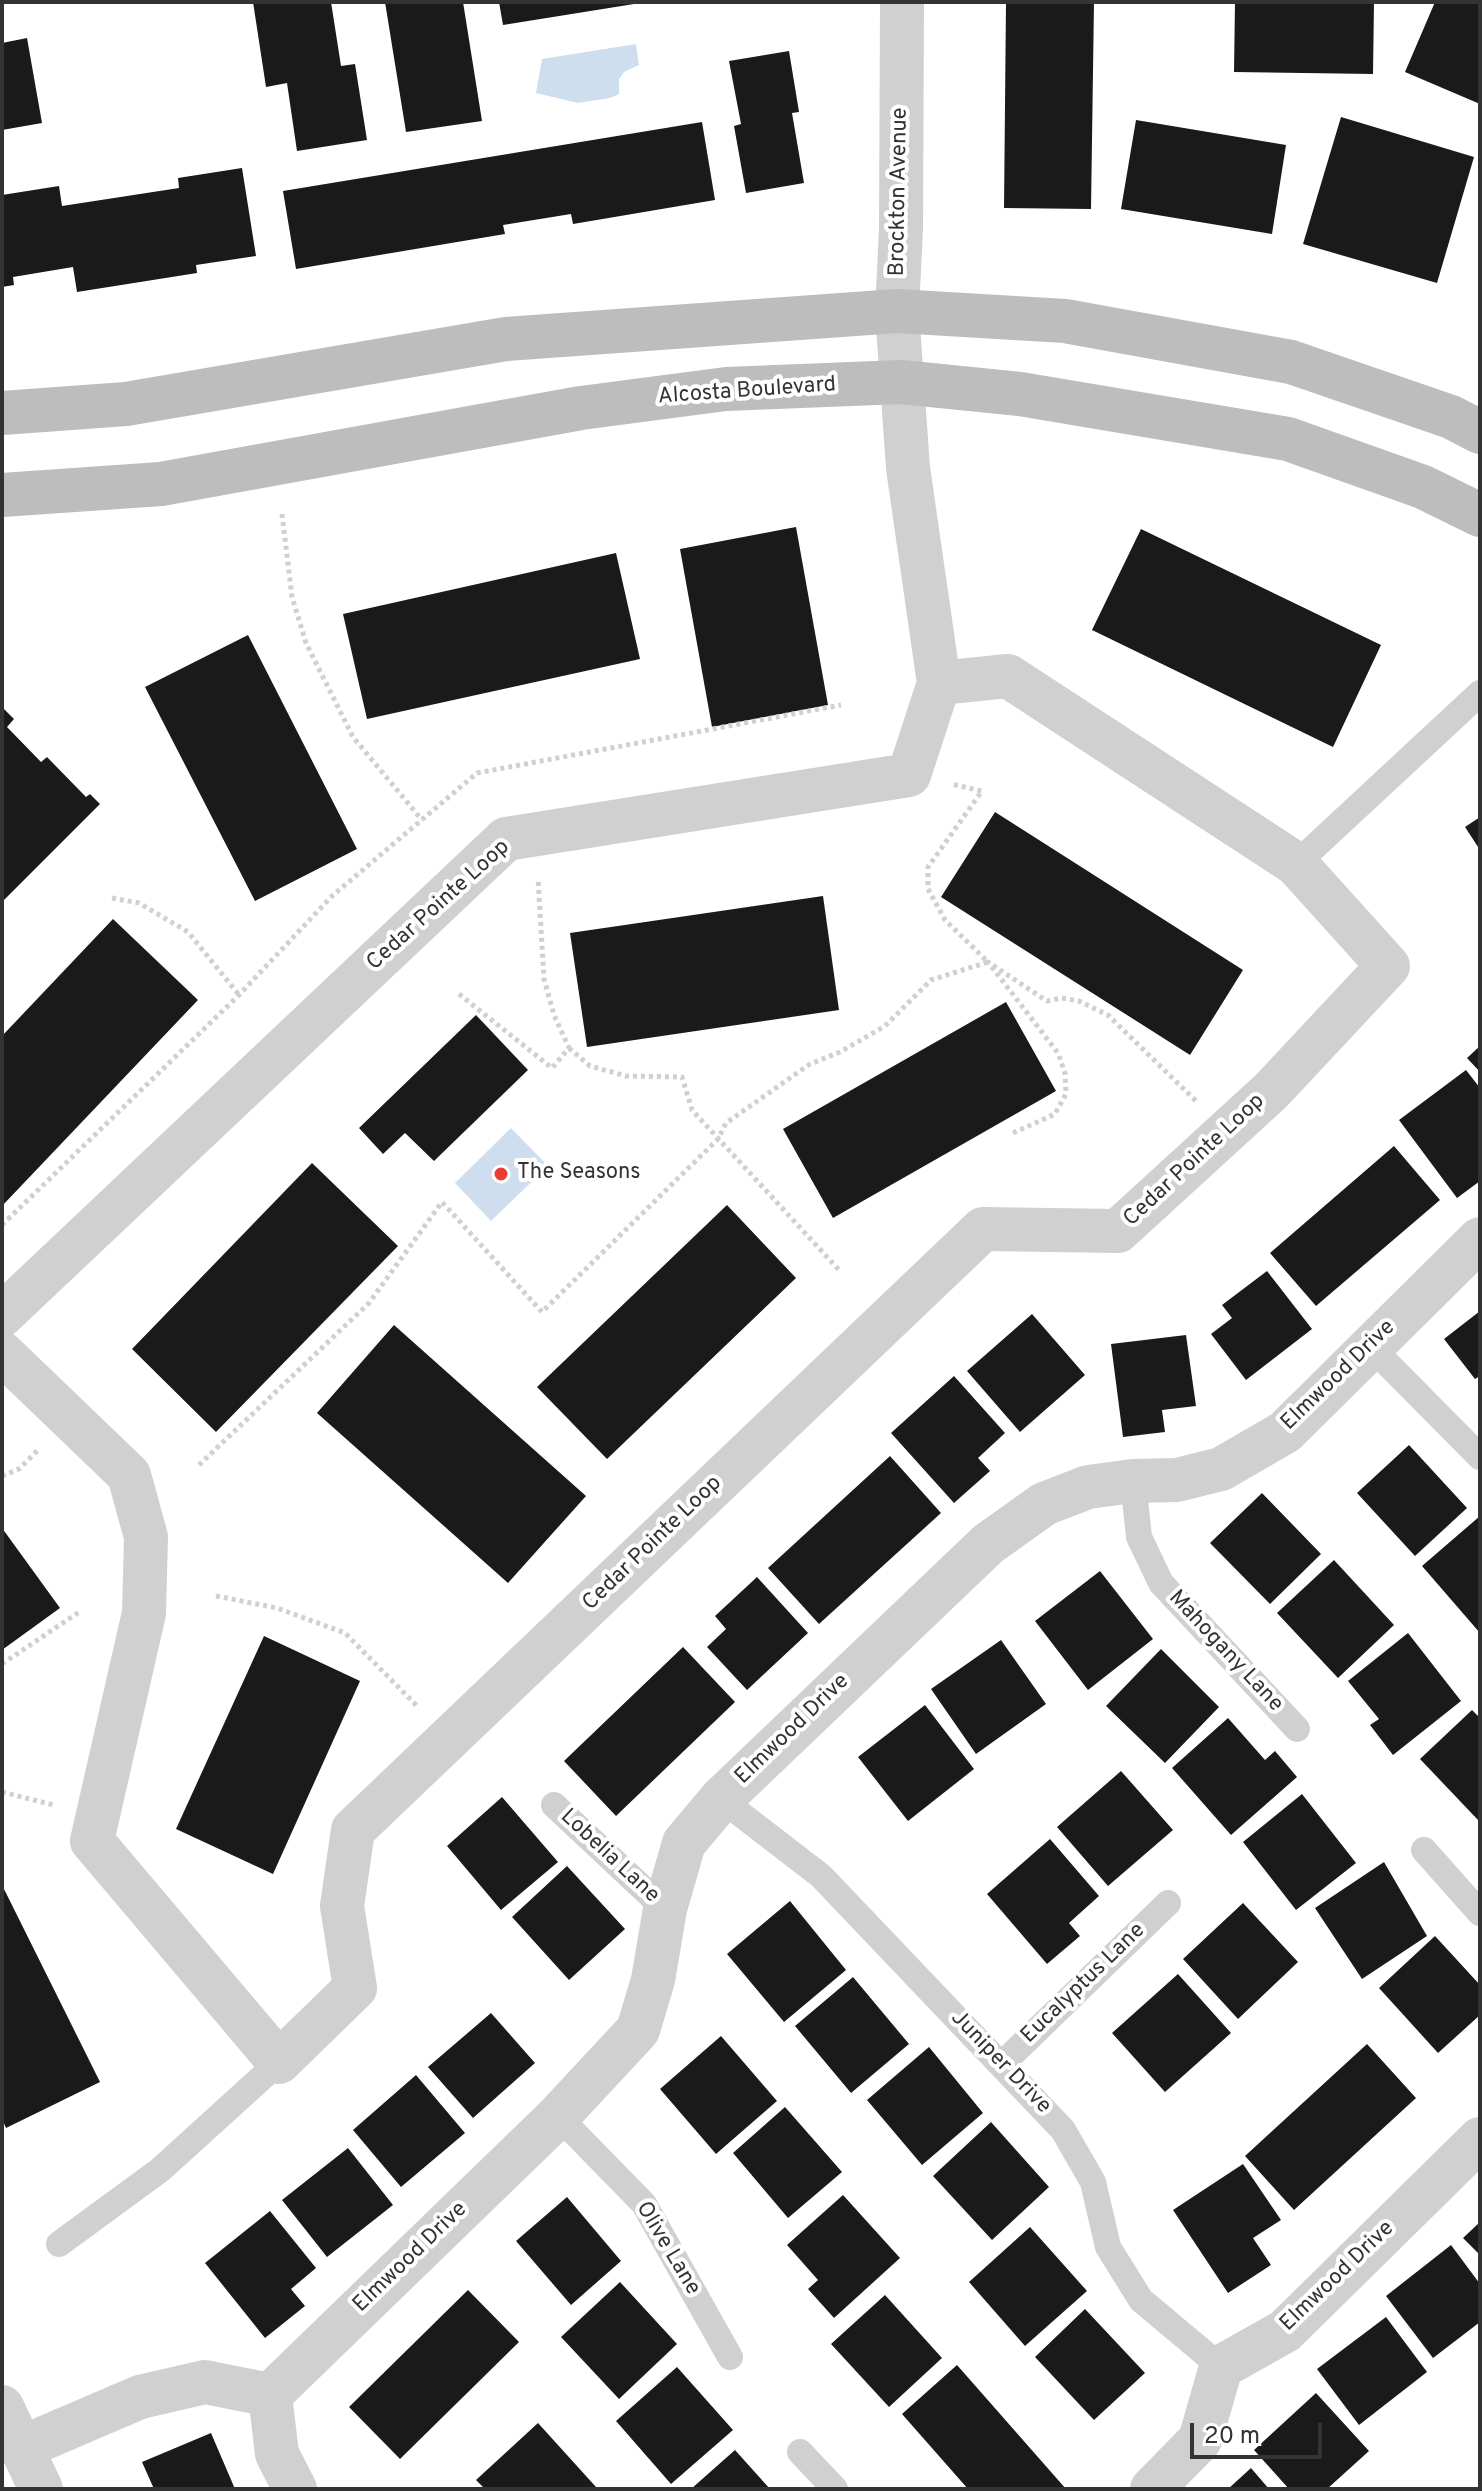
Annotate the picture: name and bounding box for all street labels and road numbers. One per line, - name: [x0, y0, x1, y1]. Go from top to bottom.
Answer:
- street label: Brockton Avenue: [885, 107, 915, 277]
- street label: Alcosta Boulevard: [657, 373, 837, 411]
- street label: Cedar Pointe Loop: [362, 835, 516, 977]
- street label: Cedar Pointe Loop: [1119, 1089, 1271, 1233]
- street label: Elmwood Drive: [1277, 1315, 1401, 1437]
- street label: Cedar Pointe Loop: [578, 1471, 728, 1617]
- street label: Mahogany Lane: [1162, 1586, 1288, 1718]
- street label: Elmwood Drive: [731, 1669, 855, 1791]
- street label: Lobelia Lane: [554, 1804, 664, 1910]
- street label: Eucalyptus Lane: [1017, 1918, 1151, 2050]
- street label: Juniper Drive: [944, 2006, 1056, 2120]
- street label: Elmwood Drive: [349, 2197, 473, 2319]
- street label: Olive Lane: [629, 2198, 705, 2300]
- street label: Elmwood Drive: [1276, 2216, 1400, 2338]

